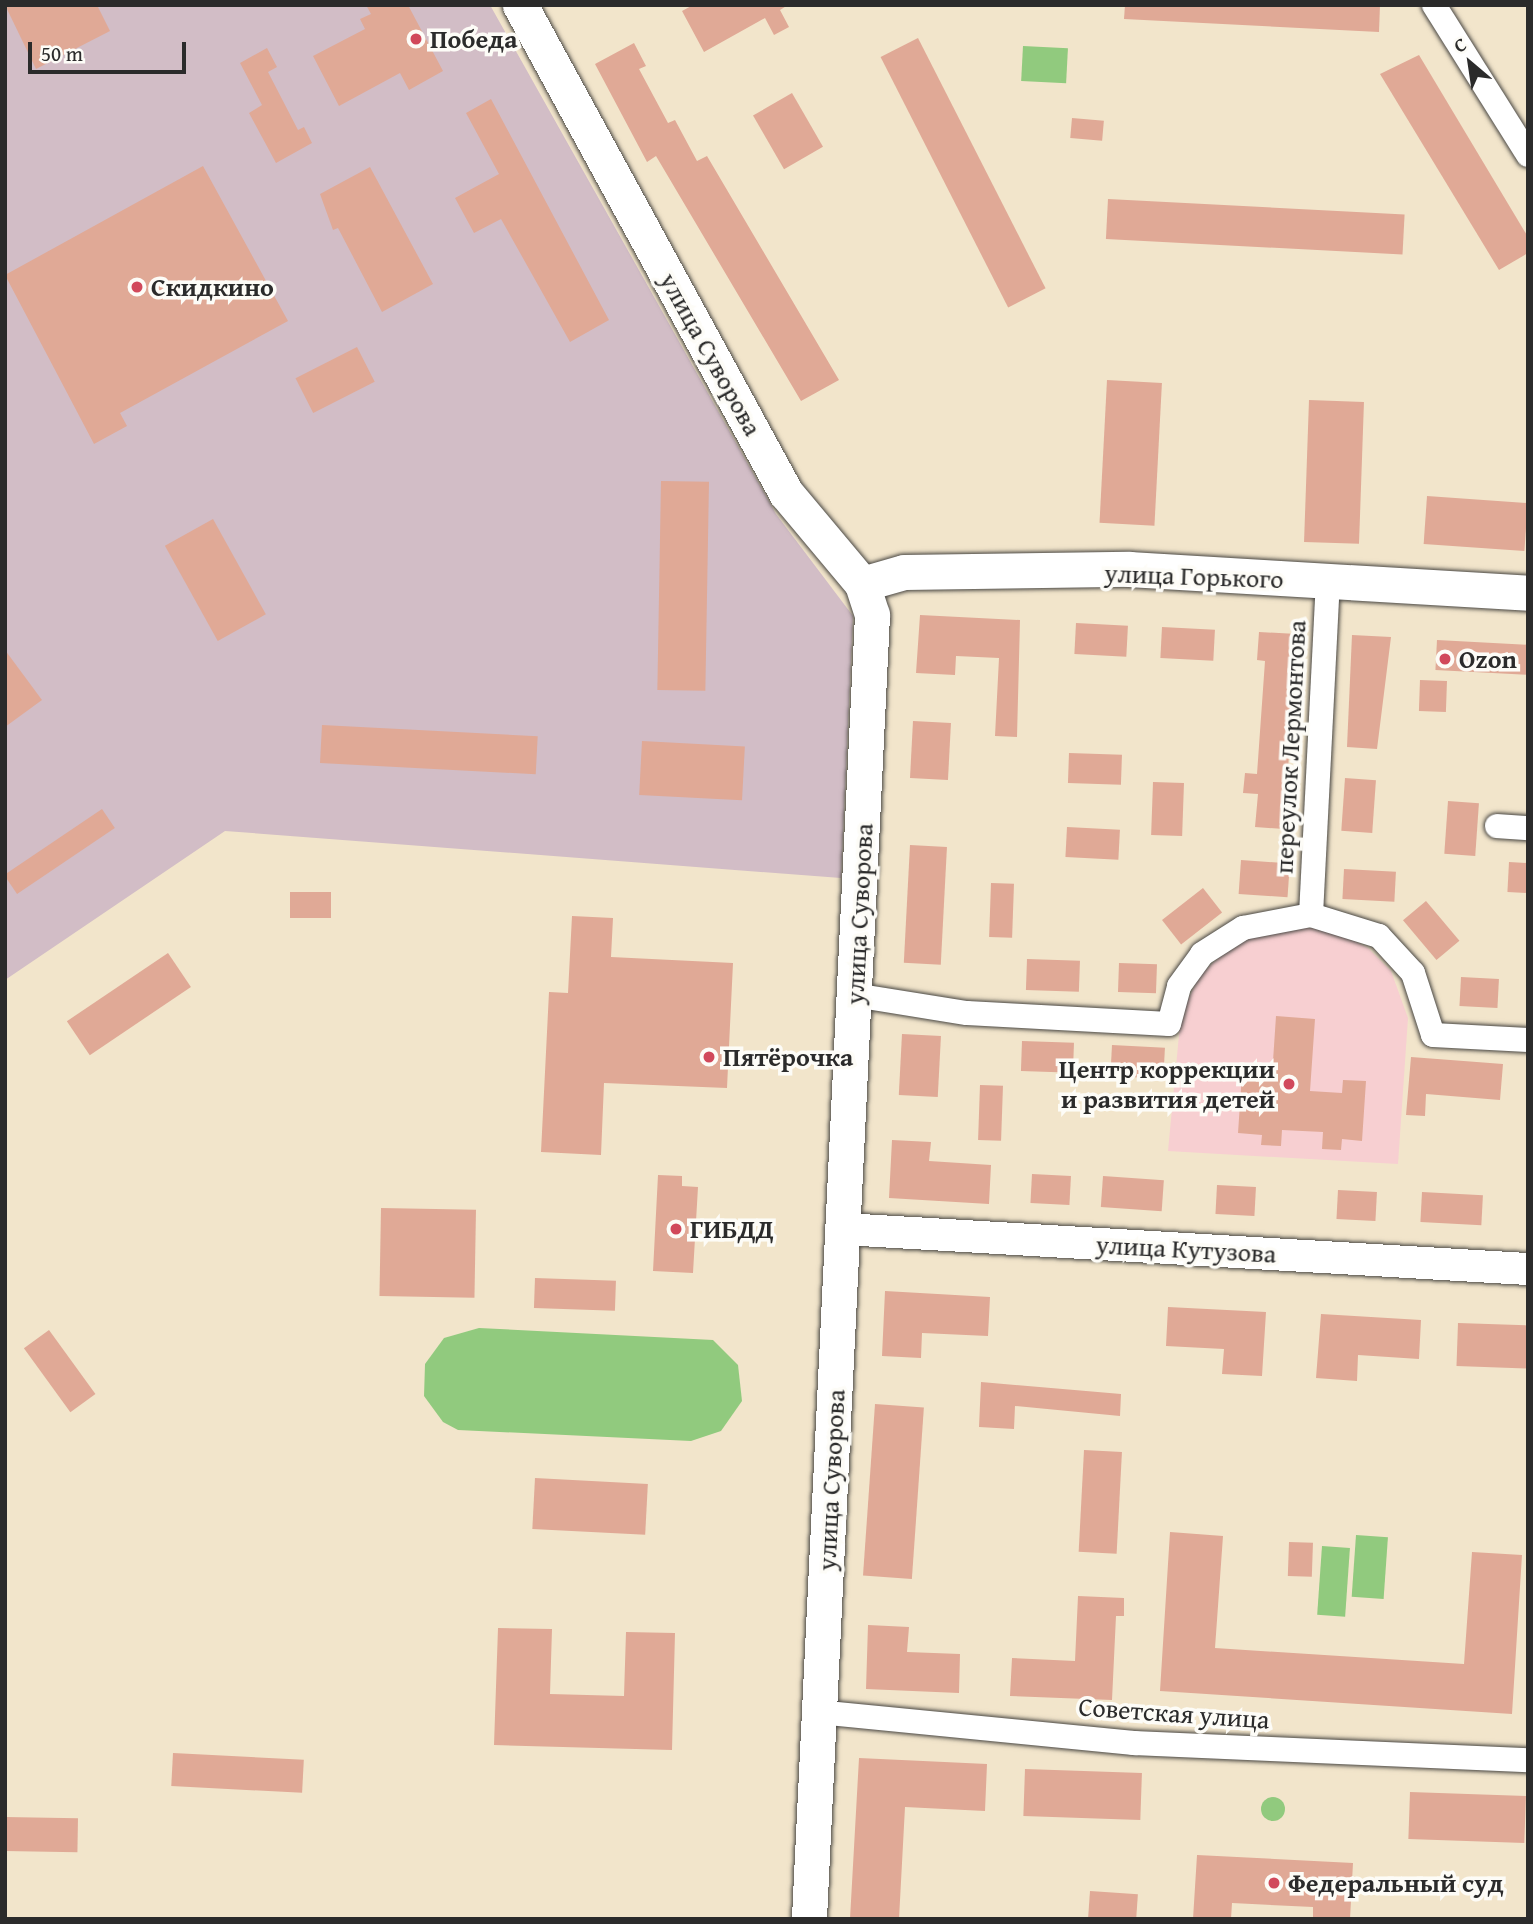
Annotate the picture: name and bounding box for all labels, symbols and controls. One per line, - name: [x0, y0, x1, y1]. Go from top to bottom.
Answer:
- place label: Победа: [430, 23, 518, 55]
- scale bar: [32, 28, 189, 72]
- north arrow: [1435, 28, 1505, 98]
- text: С: [1448, 30, 1471, 59]
- marker: Победа: [408, 31, 424, 47]
- text: 50 m: [41, 38, 83, 69]
- street label: улица Суворова: [653, 267, 769, 441]
- place label: Скидкино: [151, 271, 274, 303]
- marker: Скидкино: [129, 279, 145, 295]
- street label: улица Горького: [1104, 557, 1284, 595]
- street label: переулок Лермонтова: [1268, 619, 1312, 875]
- place label: Ozon: [1459, 643, 1517, 675]
- marker: Ozon: [1437, 651, 1453, 667]
- street label: улица Суворова: [839, 823, 879, 1005]
- place label: Пятёрочка: [723, 1041, 853, 1073]
- marker: Пятёрочка: [701, 1049, 717, 1065]
- place label: Центр коррекции и развития детей: [1059, 1053, 1275, 1114]
- marker: Центр коррекции и развития детей: [1281, 1076, 1297, 1092]
- place label: ГИБДД: [690, 1213, 774, 1245]
- marker: ГИБДД: [668, 1221, 684, 1237]
- street label: улица Кутузова: [1095, 1229, 1277, 1269]
- street label: улица Суворова: [811, 1389, 851, 1571]
- street label: Советская улица: [1077, 1691, 1271, 1735]
- place label: Федеральный суд: [1288, 1867, 1504, 1899]
- marker: Федеральный суд: [1266, 1875, 1282, 1891]

